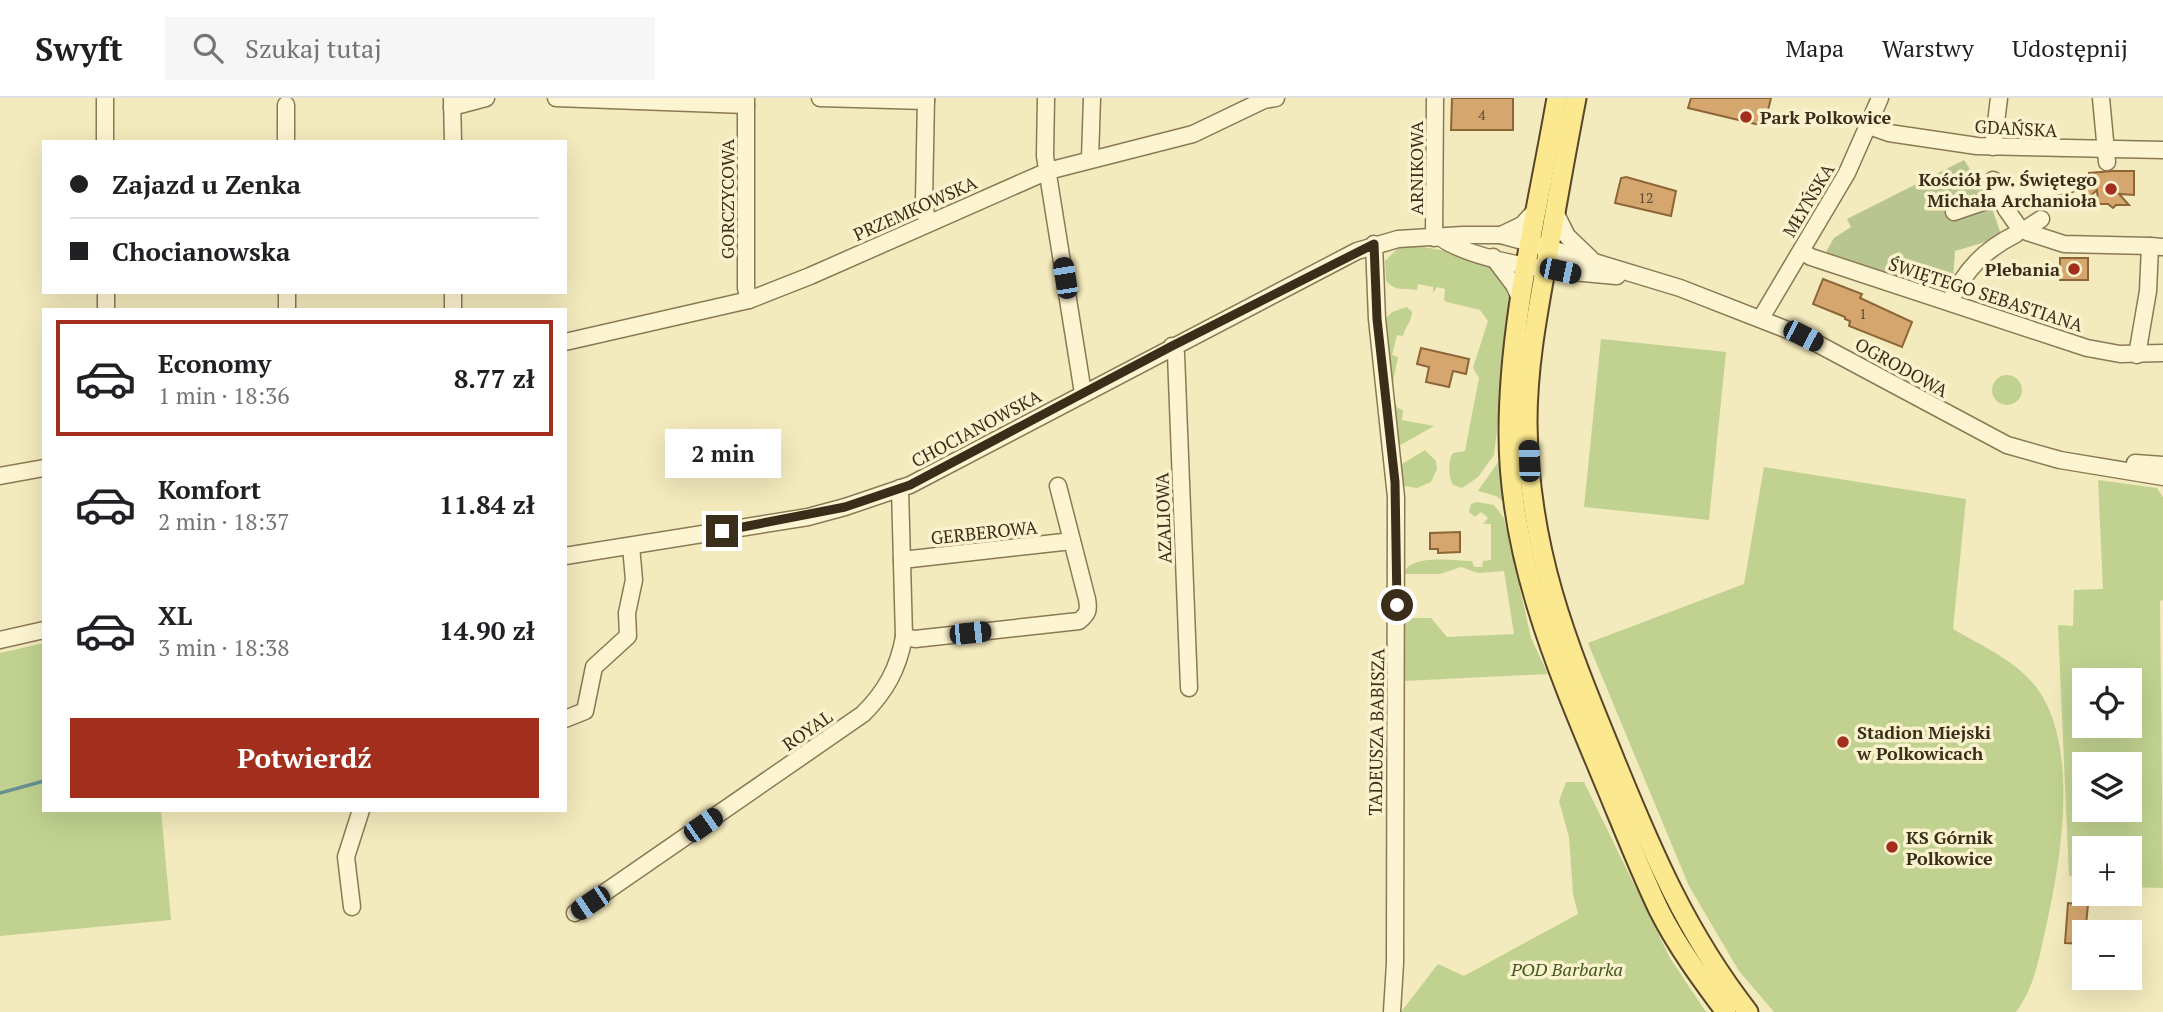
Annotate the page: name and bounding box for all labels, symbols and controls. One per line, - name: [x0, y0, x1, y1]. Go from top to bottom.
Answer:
- search box: [165, 17, 655, 80]
- text: Swyft: [35, 27, 123, 70]
- icon: search: [189, 29, 227, 67]
- text: Szukaj tutaj: [245, 31, 382, 65]
- text: Mapa: [1785, 32, 1844, 64]
- text: Warstwy: [1882, 32, 1974, 64]
- text: Udostępnij: [2012, 32, 2128, 64]
- house number: 4: [1478, 105, 1486, 124]
- place label: Park Polkowice: [1760, 105, 1891, 129]
- marker: Park Polkowice: [1738, 109, 1754, 125]
- street label: GDAŃSKA: [1974, 114, 2059, 142]
- street label: ARNIKOWA: [1404, 120, 1428, 215]
- street label: GORCZYCOWA: [715, 138, 739, 259]
- street label: MŁYŃSKA: [1777, 158, 1840, 241]
- text: Zajazd u Zenka: [112, 167, 301, 201]
- place label: Kościół pw. Świętego Michała Archanioła: [1919, 167, 2097, 212]
- street label: PRZEMKOWSKA: [849, 170, 981, 246]
- marker: Kościół pw. Świętego Michała Archanioła: [2103, 181, 2119, 197]
- house number: 12: [1639, 188, 1653, 207]
- text: Chocianowska: [112, 234, 290, 268]
- street label: ŚWIĘTEGO SEBASTIANA: [1886, 251, 2087, 337]
- car: [1052, 256, 1079, 300]
- car: [1538, 256, 1583, 286]
- place label: Plebania: [1985, 257, 2060, 281]
- marker: Plebania: [2066, 261, 2082, 277]
- house number: 1: [1859, 304, 1867, 323]
- car: [1780, 317, 1827, 355]
- street label: OGRODOWA: [1851, 332, 1953, 403]
- text: Economy: [158, 346, 271, 380]
- icon: car: [74, 347, 137, 410]
- text: 8.77 zł: [454, 361, 535, 395]
- text: 1 min · 18:36: [158, 380, 290, 411]
- street label: CHOCIANOWSKA: [907, 383, 1046, 472]
- callout: 2 min: [664, 430, 780, 478]
- text: 2 min: [692, 438, 754, 469]
- car: [1518, 440, 1541, 482]
- street label: AZALIOWA: [1149, 471, 1177, 564]
- text: Komfort: [158, 472, 261, 506]
- icon: car: [74, 473, 137, 536]
- text: 11.84 zł: [439, 487, 535, 521]
- text: 2 min · 18:37: [158, 506, 290, 537]
- street label: GERBEROWA: [930, 514, 1039, 550]
- route end: [706, 515, 738, 547]
- route start: [1381, 589, 1413, 621]
- text: XL: [158, 598, 192, 632]
- icon: car: [74, 599, 137, 662]
- text: 14.90 zł: [439, 613, 535, 647]
- car: [949, 620, 992, 646]
- text: 3 min · 18:38: [158, 632, 290, 663]
- street label: TADEUSZA BABISZA: [1363, 647, 1389, 816]
- map controls: [2072, 668, 2142, 990]
- button: locate: [2072, 668, 2142, 738]
- street label: ROYAL: [777, 704, 837, 756]
- button: Potwierdź: [70, 718, 539, 798]
- place label: Stadion Miejski w Polkowicach: [1856, 720, 1991, 765]
- marker: Stadion Miejski w Polkowicach: [1835, 734, 1851, 750]
- button: layers: [2072, 752, 2142, 822]
- car: [680, 804, 727, 846]
- place label: KS Górnik Polkowice: [1906, 825, 1993, 870]
- button: +: [2072, 836, 2142, 906]
- marker: KS Górnik Polkowice: [1884, 839, 1900, 855]
- car: [567, 883, 614, 923]
- button: −: [2072, 920, 2142, 990]
- park label: POD Barbarka: [1510, 957, 1623, 981]

